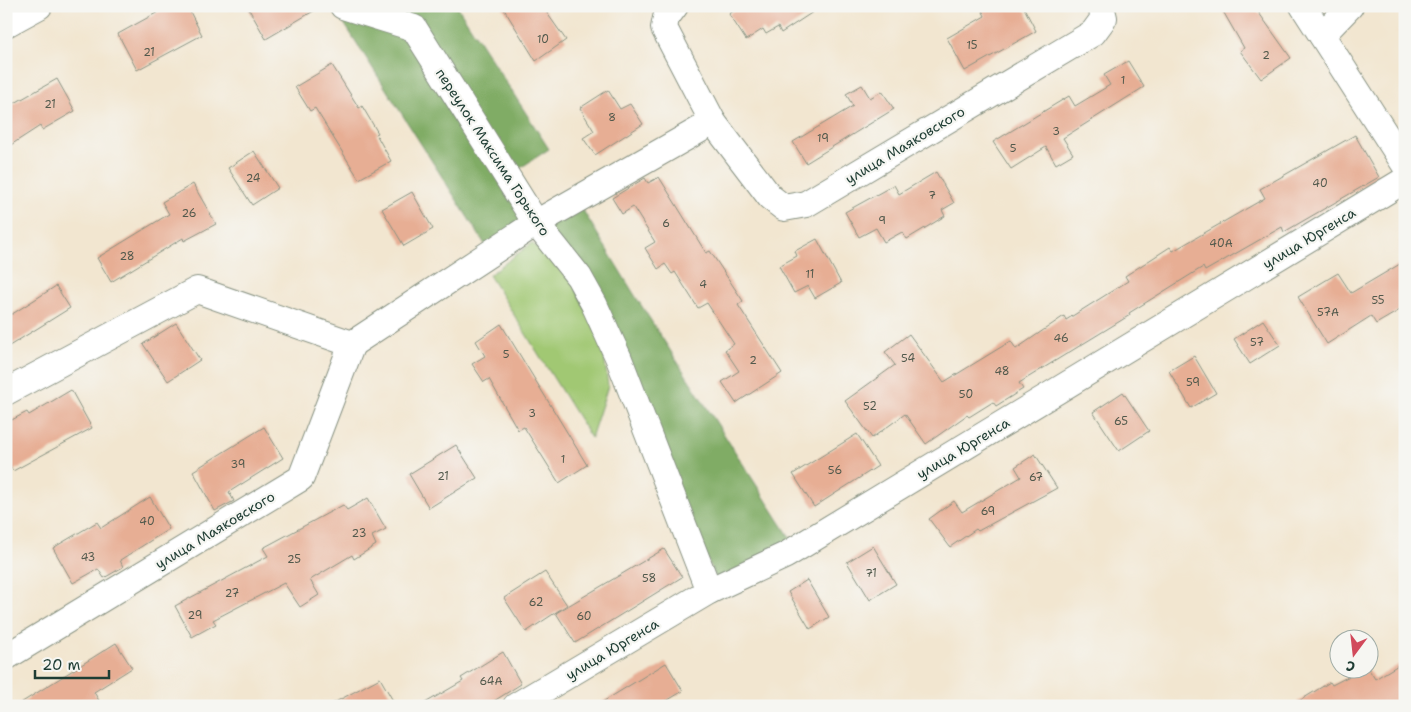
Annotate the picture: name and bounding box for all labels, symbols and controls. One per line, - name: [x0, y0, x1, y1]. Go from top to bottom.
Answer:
- house number: 10: [537, 32, 549, 47]
- house number: 15: [966, 38, 978, 53]
- house number: 21: [143, 45, 155, 60]
- house number: 2: [1262, 48, 1270, 63]
- street label: переулок Максима Горького: [432, 65, 554, 239]
- house number: 1: [1121, 73, 1125, 88]
- house number: 21: [44, 97, 56, 112]
- street label: улица Маяковского: [842, 102, 968, 188]
- house number: 8: [608, 110, 616, 125]
- house number: 3: [1052, 124, 1060, 139]
- house number: 19: [817, 131, 829, 146]
- house number: 5: [1010, 141, 1017, 156]
- house number: 24: [246, 171, 261, 186]
- house number: 40: [1312, 176, 1328, 191]
- house number: 7: [928, 188, 936, 203]
- street label: улица Юргенса: [1259, 203, 1359, 273]
- house number: 26: [182, 206, 196, 221]
- house number: 9: [878, 213, 886, 228]
- house number: 6: [662, 216, 670, 231]
- house number: 40А: [1209, 236, 1233, 251]
- house number: 28: [119, 249, 135, 264]
- house number: 11: [806, 267, 814, 282]
- house number: 4: [699, 277, 707, 292]
- house number: 55: [1371, 293, 1385, 308]
- house number: 57А: [1317, 305, 1339, 320]
- house number: 46: [1053, 331, 1069, 346]
- house number: 57: [1250, 335, 1264, 350]
- house number: 5: [503, 347, 510, 362]
- house number: 54: [901, 351, 915, 366]
- house number: 2: [749, 353, 757, 368]
- house number: 48: [994, 364, 1010, 379]
- house number: 59: [1186, 375, 1200, 390]
- house number: 50: [959, 387, 973, 402]
- house number: 52: [863, 399, 877, 414]
- house number: 3: [528, 406, 536, 421]
- street label: улица Юргенса: [913, 413, 1013, 483]
- house number: 65: [1114, 414, 1128, 429]
- house number: 1: [561, 452, 565, 467]
- house number: 39: [231, 457, 245, 472]
- house number: 56: [828, 463, 842, 478]
- house number: 21: [437, 469, 449, 484]
- house number: 67: [1029, 470, 1043, 485]
- street label: улица Маяковского: [152, 487, 278, 573]
- house number: 69: [981, 504, 995, 519]
- house number: 40: [139, 514, 155, 529]
- house number: 23: [352, 526, 366, 541]
- house number: 43: [81, 550, 95, 565]
- house number: 25: [287, 552, 301, 567]
- house number: 71: [865, 566, 877, 581]
- house number: 58: [642, 571, 656, 586]
- house number: 27: [225, 586, 240, 601]
- house number: 62: [529, 595, 543, 610]
- house number: 29: [188, 608, 202, 623]
- house number: 60: [576, 609, 592, 624]
- street label: улица Юргенса: [562, 614, 662, 684]
- north arrow: [1328, 630, 1378, 680]
- scale bar: [35, 647, 109, 679]
- text: 20 m: [42, 655, 81, 675]
- text: С: [1344, 657, 1357, 676]
- house number: 64А: [480, 674, 503, 689]

